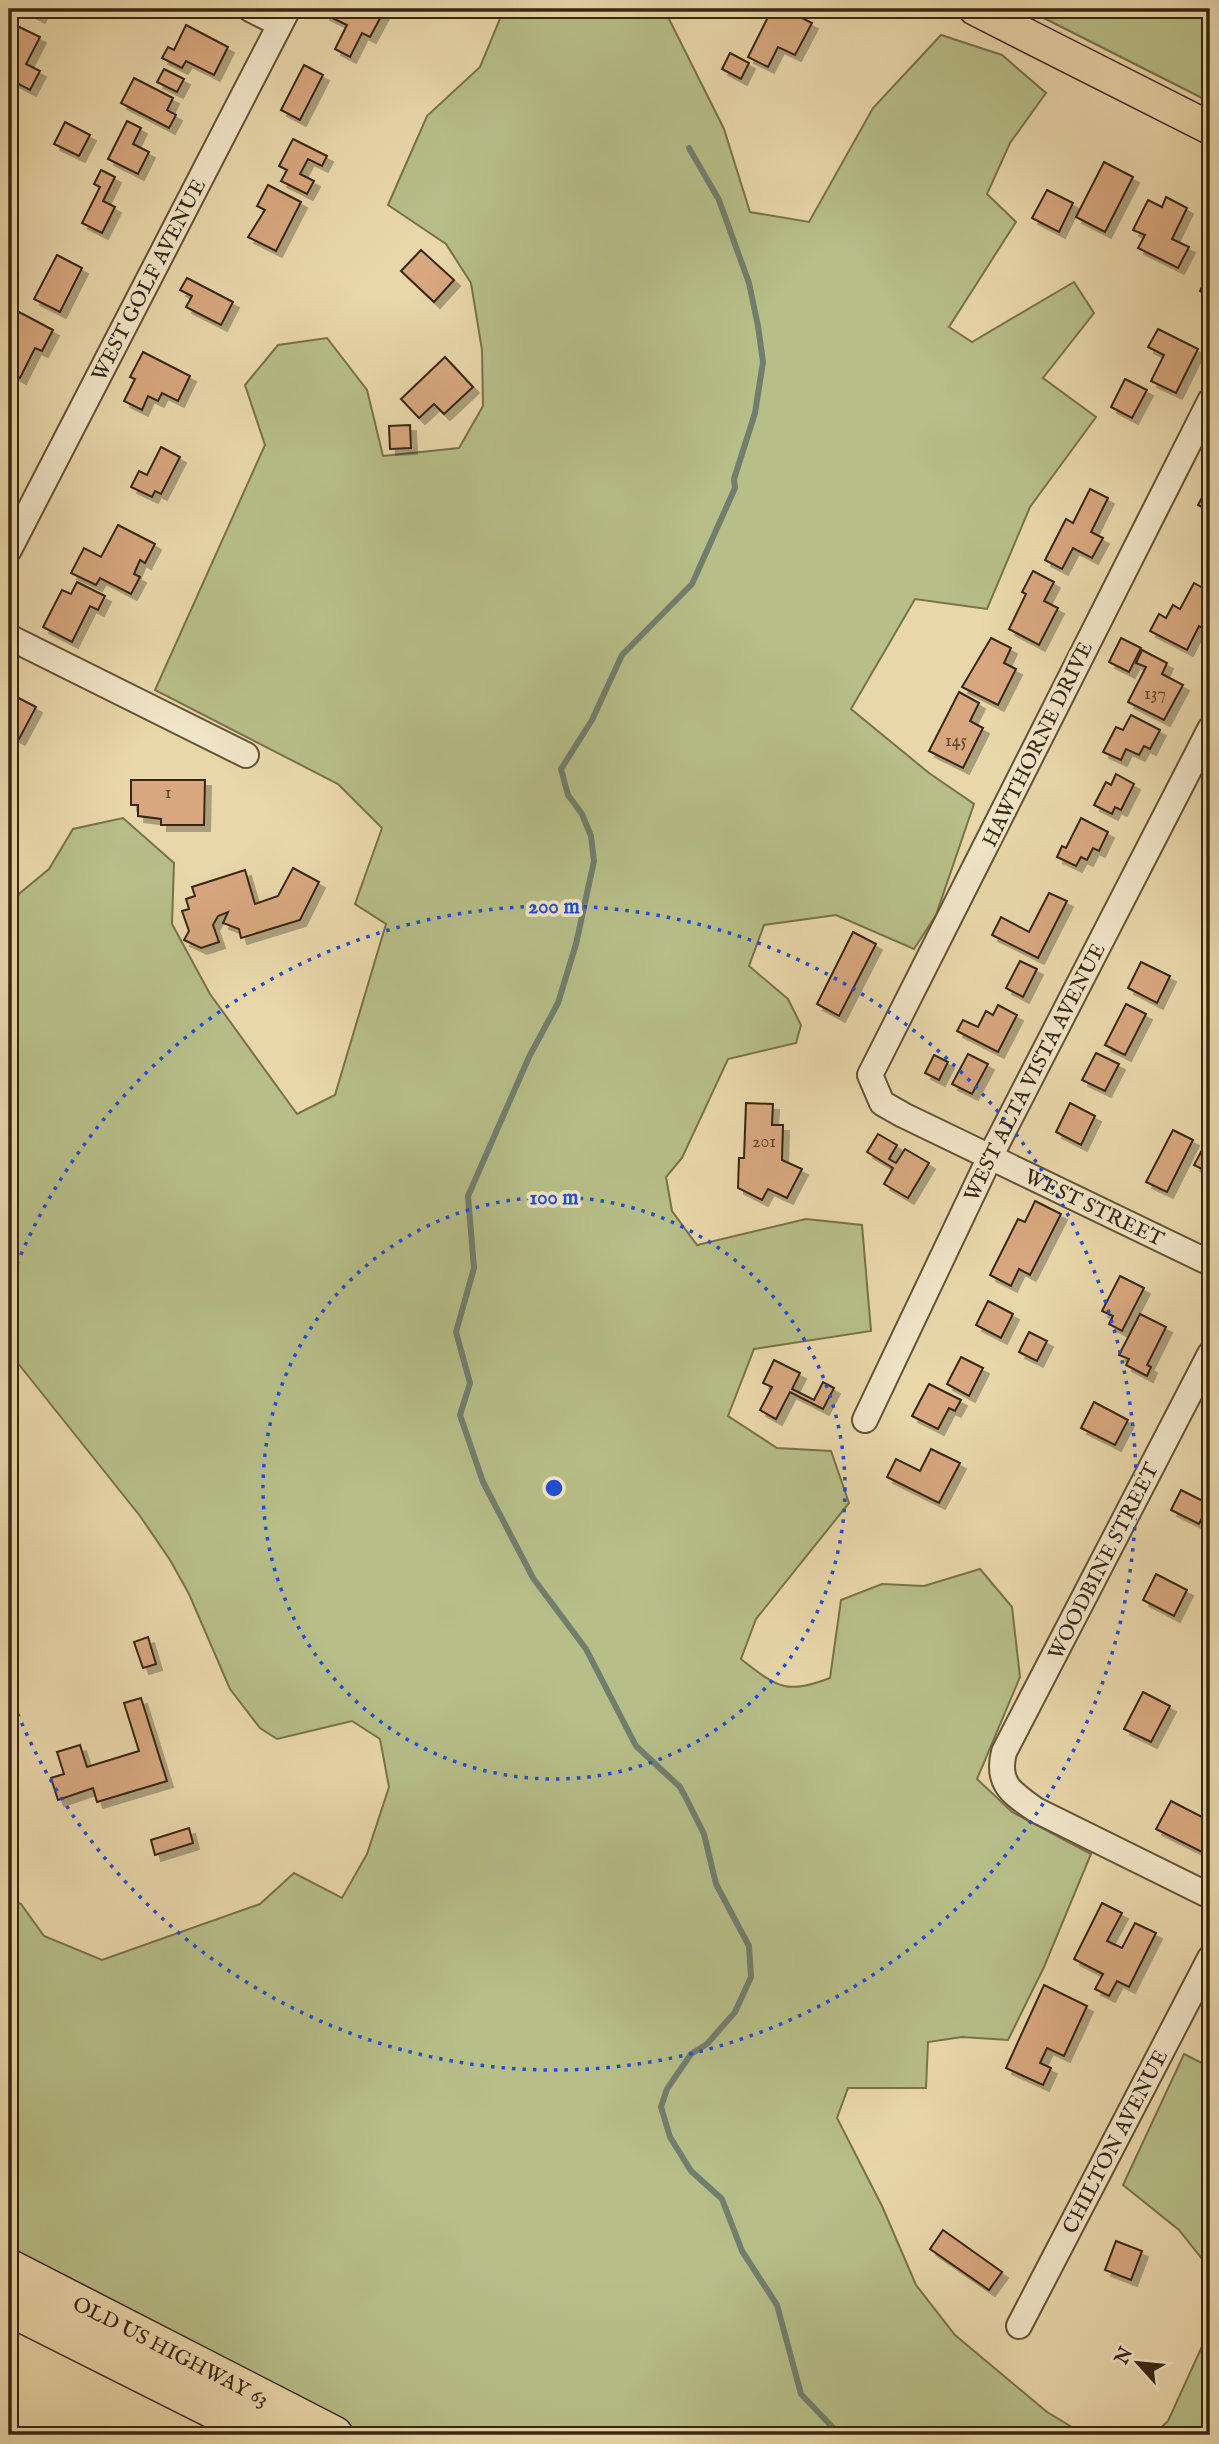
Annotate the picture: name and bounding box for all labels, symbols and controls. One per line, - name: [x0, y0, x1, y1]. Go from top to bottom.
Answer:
- street label: WEST GOLF AVENUE: [86, 175, 213, 386]
- street label: HAWTHORNE DRIVE: [977, 638, 1100, 852]
- house number: 137: [1144, 683, 1166, 706]
- house number: 145: [945, 730, 967, 753]
- house number: 1: [165, 782, 171, 805]
- text: 200 m: [528, 894, 580, 921]
- street label: WEST ALTA VISTA AVENUE: [959, 939, 1113, 1206]
- house number: 201: [752, 1131, 776, 1154]
- street label: WEST STREET: [1020, 1164, 1169, 1254]
- text: 100 m: [529, 1185, 579, 1212]
- street label: WOODBINE STREET: [1043, 1458, 1166, 1665]
- centre of rings: [542, 1476, 566, 1500]
- street label: CHILTON AVENUE: [1057, 2046, 1175, 2239]
- street label: OLD US HIGHWAY 63: [68, 2291, 273, 2414]
- north arrow: [1104, 2328, 1174, 2398]
- text: N: [1110, 2343, 1139, 2370]

